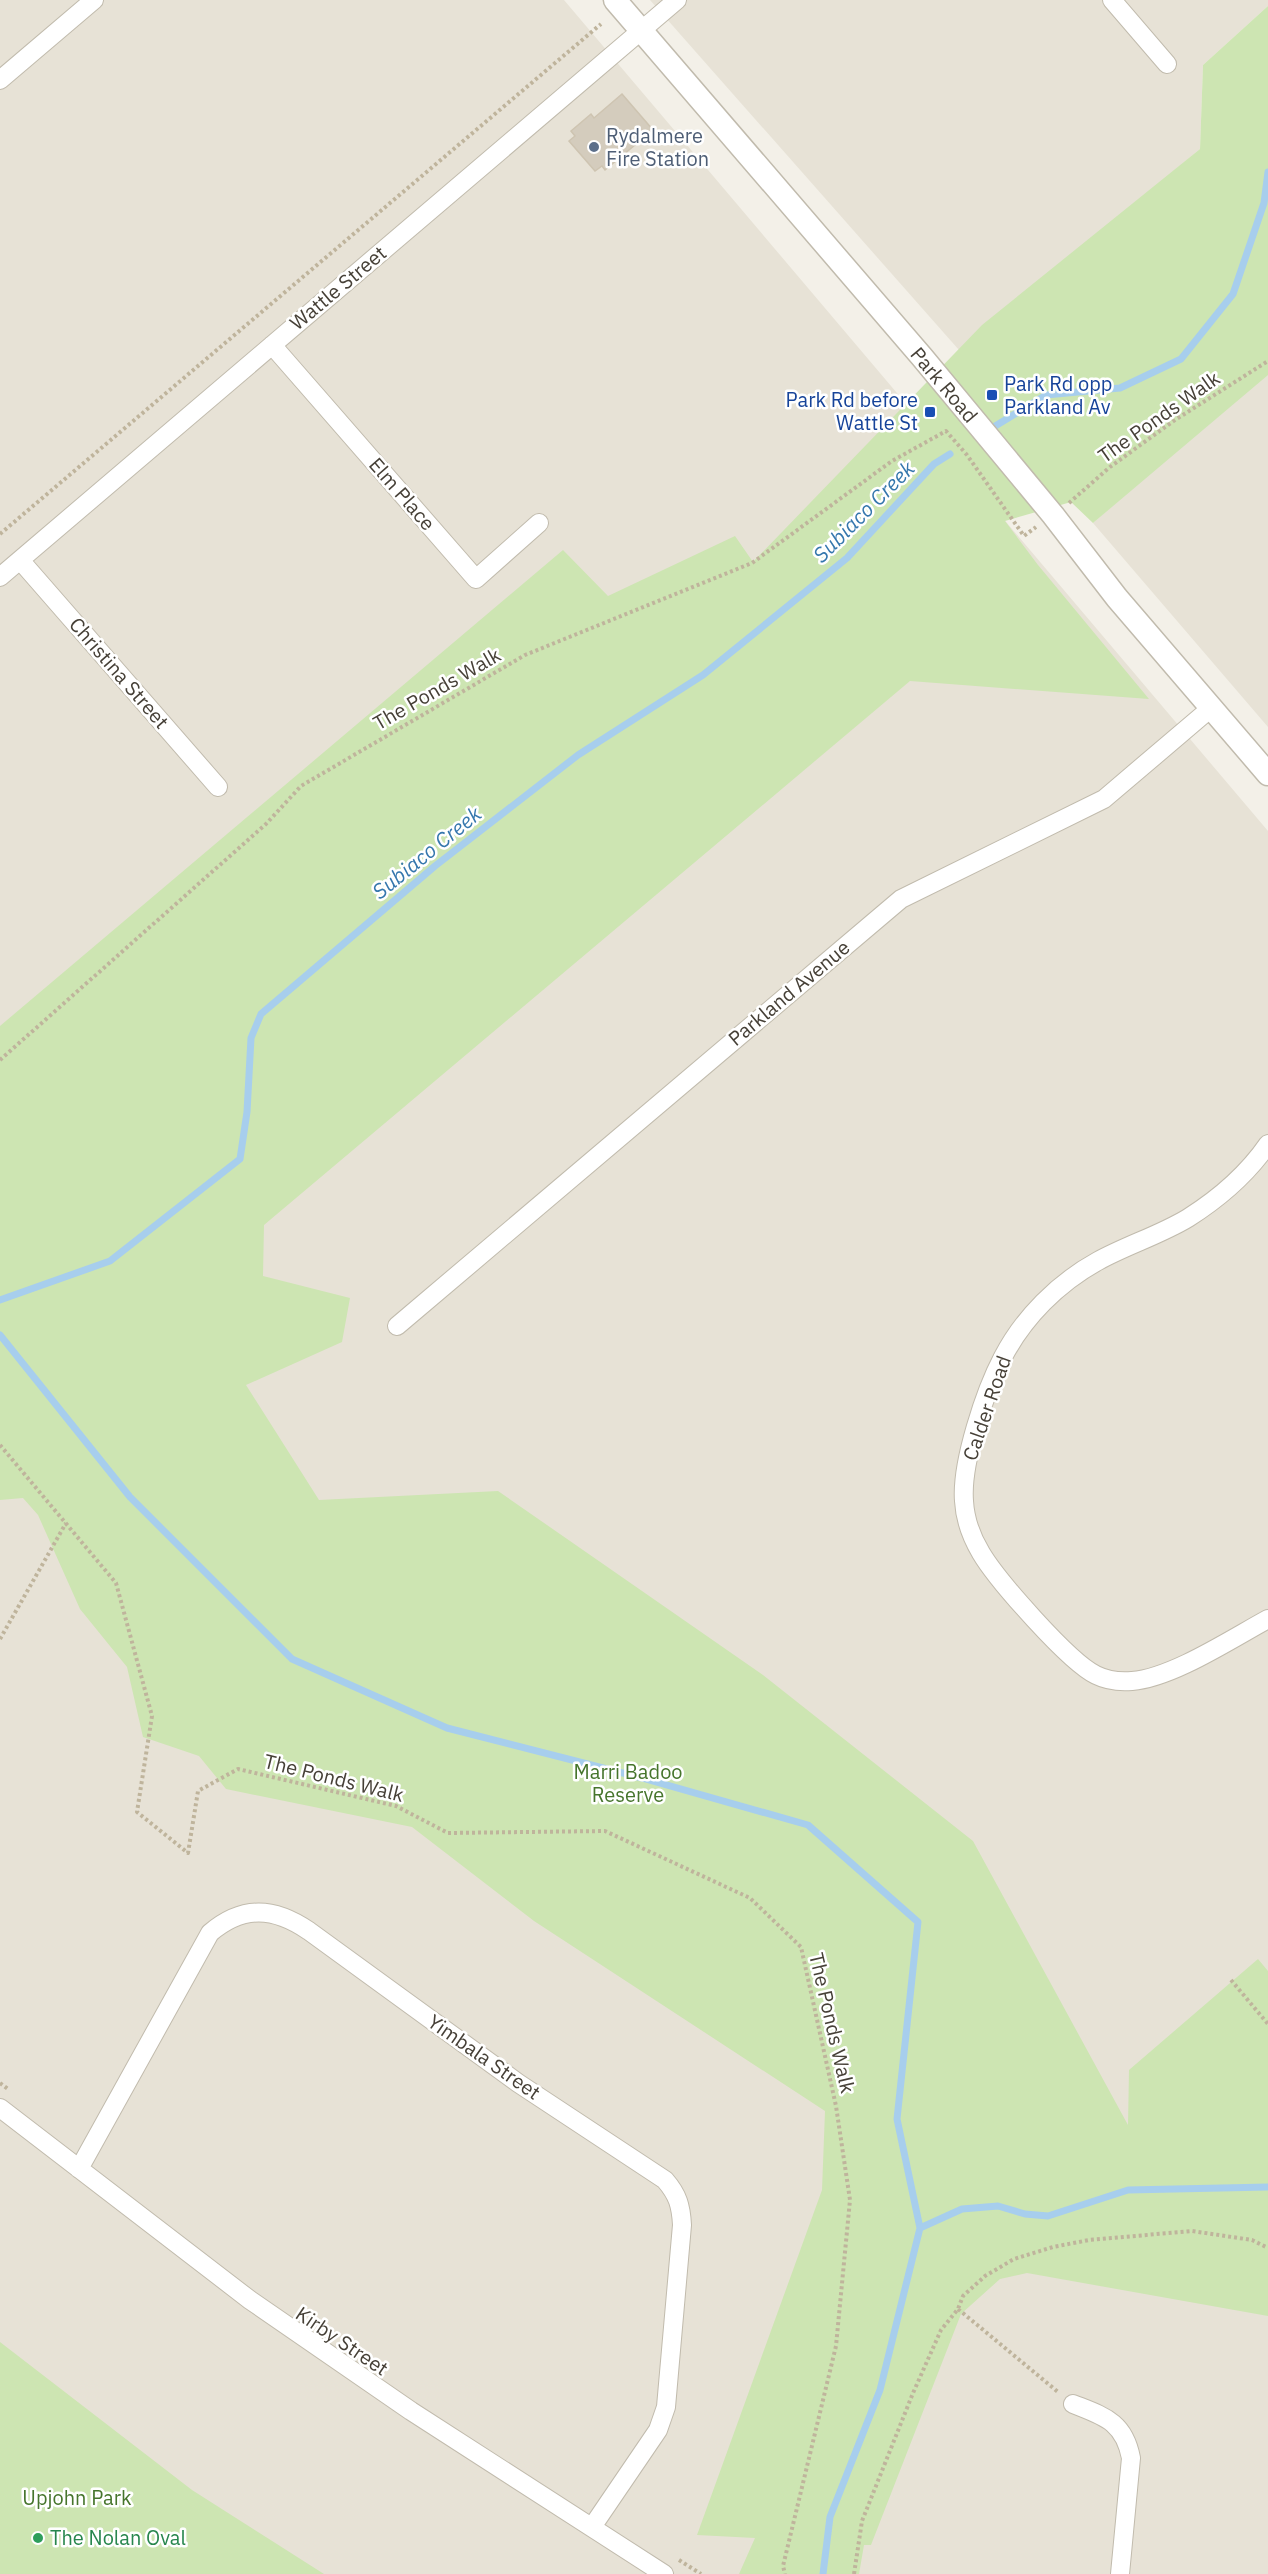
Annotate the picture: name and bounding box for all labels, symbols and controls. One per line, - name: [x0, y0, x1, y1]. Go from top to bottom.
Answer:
- place label: Rydalmere Fire Station: [606, 122, 709, 172]
- marker: Rydalmere Fire Station: [587, 140, 601, 154]
- street label: Wattle Street: [284, 239, 392, 336]
- street label: Park Road: [905, 341, 984, 428]
- street label: The Ponds Walk: [1092, 364, 1225, 469]
- place label: Park Rd opp Parkland Av: [1004, 370, 1112, 420]
- place label: Park Rd before Wattle St: [786, 386, 918, 436]
- marker: Park Rd opp Parkland Av: [985, 388, 999, 402]
- marker: Park Rd before Wattle St: [923, 405, 937, 419]
- street label: Elm Place: [363, 451, 442, 536]
- water label: Subiaco Creek: [806, 454, 921, 568]
- street label: Christina Street: [63, 611, 175, 734]
- street label: The Ponds Walk: [368, 641, 506, 736]
- water label: Subiaco Creek: [366, 799, 488, 905]
- street label: Parkland Avenue: [722, 934, 855, 1052]
- street label: Calder Road: [956, 1352, 1017, 1464]
- street label: The Ponds Walk: [261, 1747, 407, 1808]
- park label: Marri Badoo Reserve: [573, 1758, 683, 1808]
- street label: The Ponds Walk: [803, 1950, 862, 2096]
- street label: Yimbala Street: [423, 2008, 546, 2105]
- street label: Kirby Street: [291, 2300, 394, 2381]
- park label: Upjohn Park: [22, 2484, 132, 2511]
- place label: The Nolan Oval: [50, 2524, 186, 2551]
- marker: The Nolan Oval: [31, 2531, 45, 2545]

